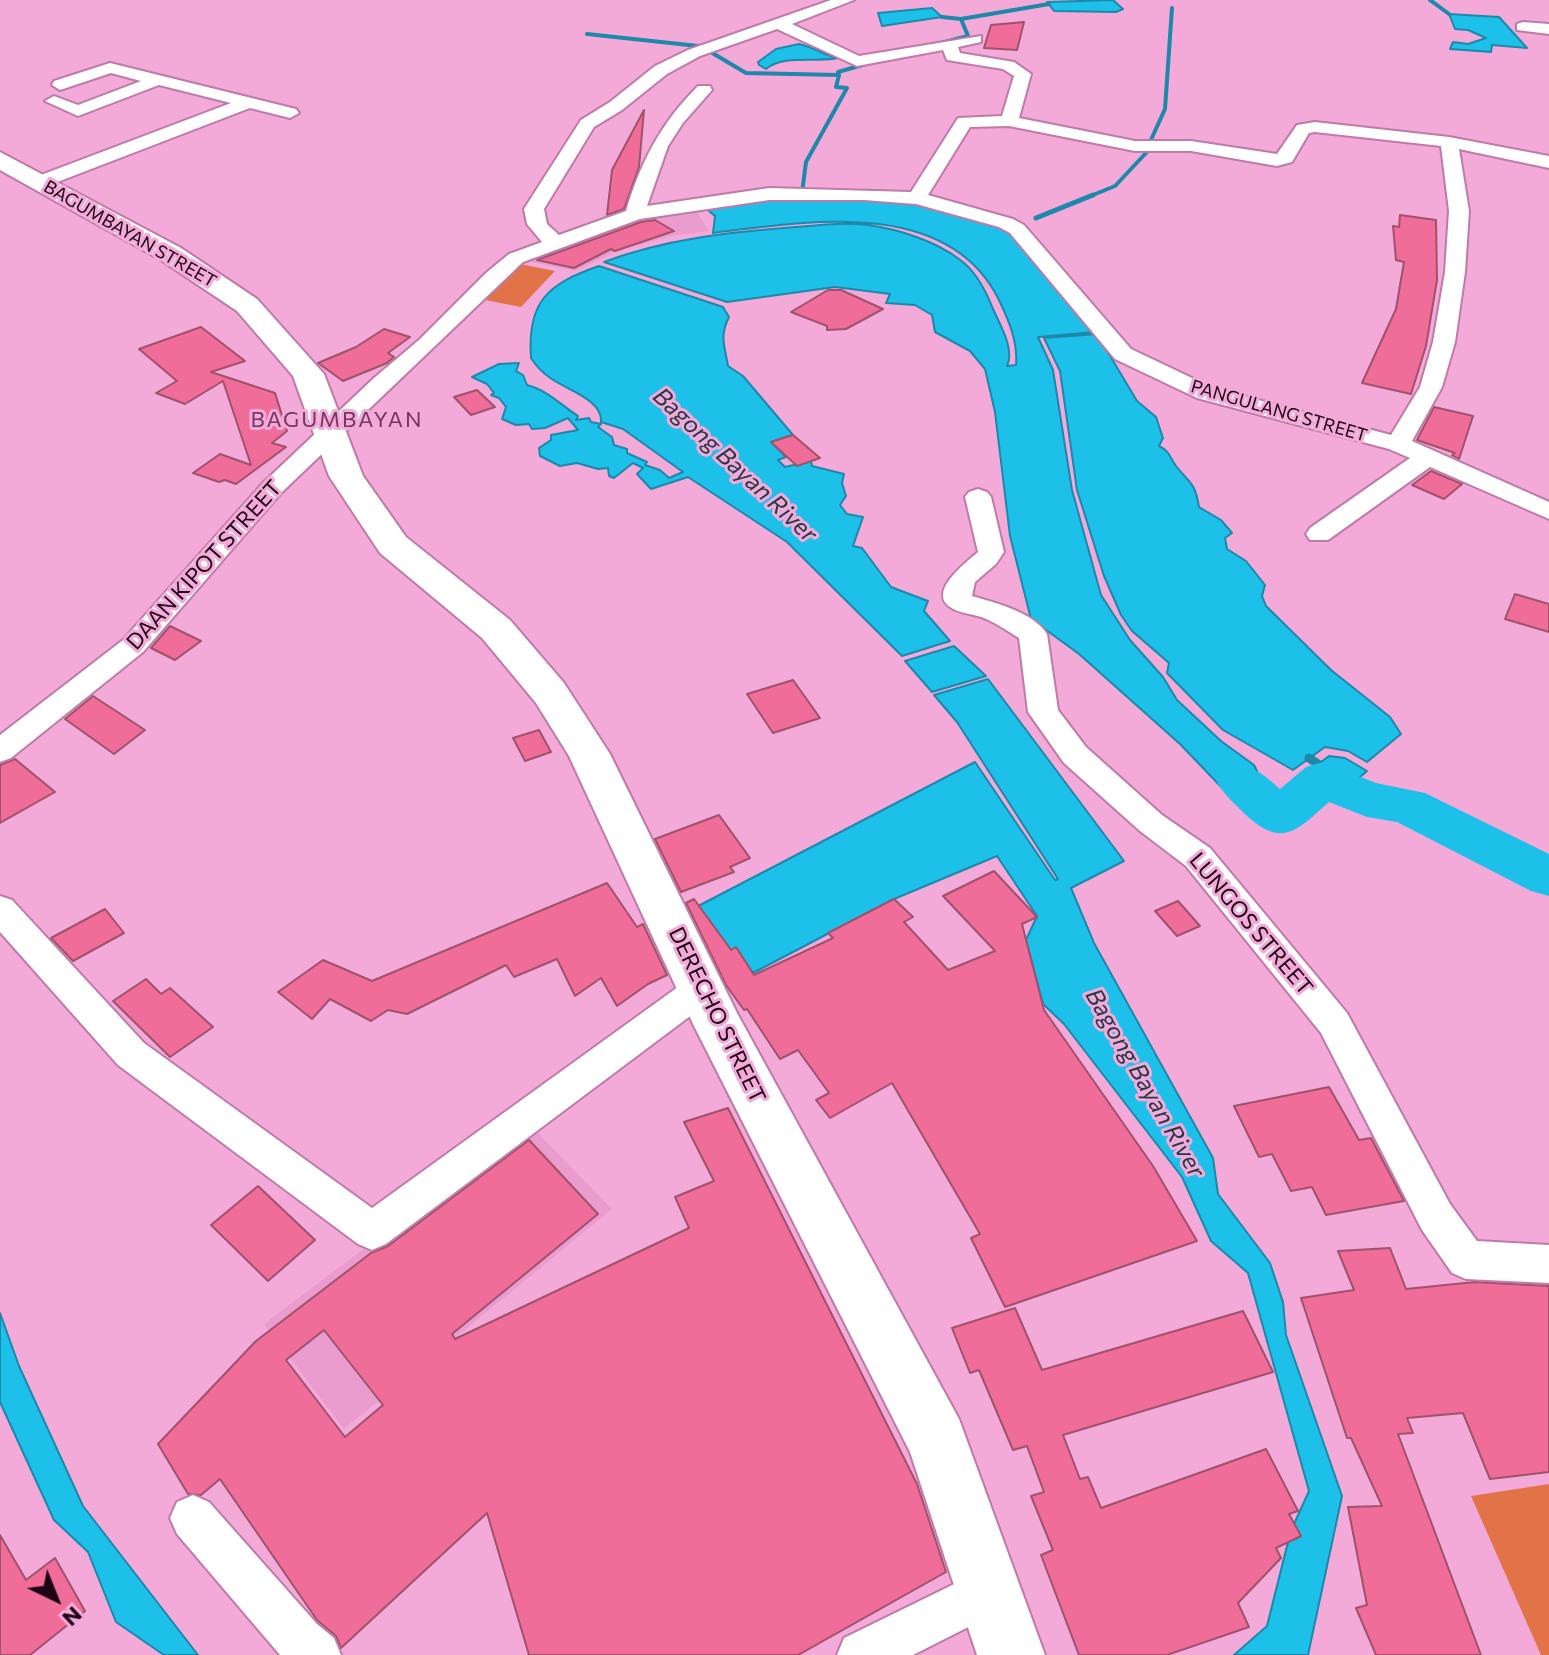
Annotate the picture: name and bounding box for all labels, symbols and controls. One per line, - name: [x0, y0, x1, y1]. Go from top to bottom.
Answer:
- street label: BAGUMBAYAN STREET: [40, 176, 220, 292]
- street label: PANGULANG STREET: [1188, 375, 1370, 447]
- water label: Bagong Bayan River: [647, 382, 823, 548]
- district label: BAGUMBAYAN: [250, 407, 424, 433]
- street label: DAAN KIPOT STREET: [121, 475, 287, 655]
- street label: LUNGOS STREET: [1184, 847, 1318, 1001]
- street label: DERECHO STREET: [663, 923, 771, 1107]
- water label: Bagong Bayan River: [1079, 983, 1211, 1183]
- north arrow: [16, 1559, 96, 1639]
- text: N: [57, 1601, 88, 1632]

